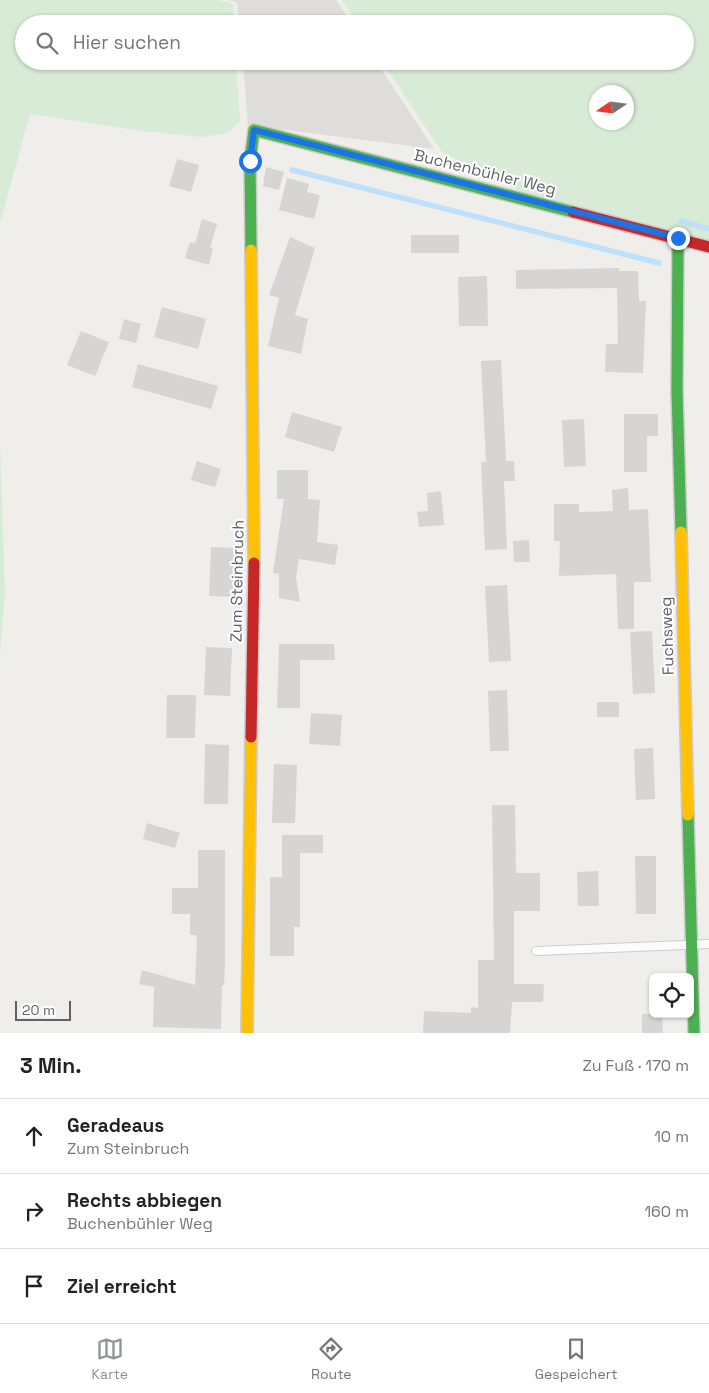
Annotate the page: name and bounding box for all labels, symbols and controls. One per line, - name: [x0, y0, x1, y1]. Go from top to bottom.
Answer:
- search box: [15, 15, 694, 70]
- icon: search: [33, 29, 61, 57]
- text: Hier suchen: [73, 30, 181, 55]
- north arrow: [589, 85, 634, 130]
- street label: Buchenbühler Weg: [412, 144, 558, 200]
- route start: [239, 150, 262, 173]
- route end: [667, 227, 690, 250]
- street label: Zum Steinbruch: [225, 520, 249, 642]
- street label: Fuchsweg: [655, 596, 679, 676]
- map controls: [649, 973, 694, 1018]
- button: locate: [649, 973, 694, 1018]
- scale bar: [15, 998, 71, 1021]
- text: 20 m: [22, 1001, 55, 1019]
- text: 3 Min.: [20, 1052, 81, 1079]
- text: Zu Fuß · 170 m: [583, 1055, 689, 1076]
- text: Geradeaus: [67, 1113, 164, 1138]
- icon: ahead: [20, 1122, 48, 1150]
- text: 10 m: [654, 1126, 689, 1147]
- text: Zum Steinbruch: [67, 1138, 189, 1159]
- text: Rechts abbiegen: [67, 1188, 222, 1213]
- icon: right: [20, 1197, 48, 1225]
- text: 160 m: [644, 1201, 689, 1222]
- text: Buchenbühler Weg: [67, 1213, 213, 1234]
- icon: arrive: [20, 1272, 48, 1300]
- text: Ziel erreicht: [67, 1274, 177, 1299]
- tab: Karte: [92, 1335, 128, 1383]
- tab: Route: [311, 1335, 352, 1383]
- tab: Gespeichert: [535, 1335, 617, 1383]

